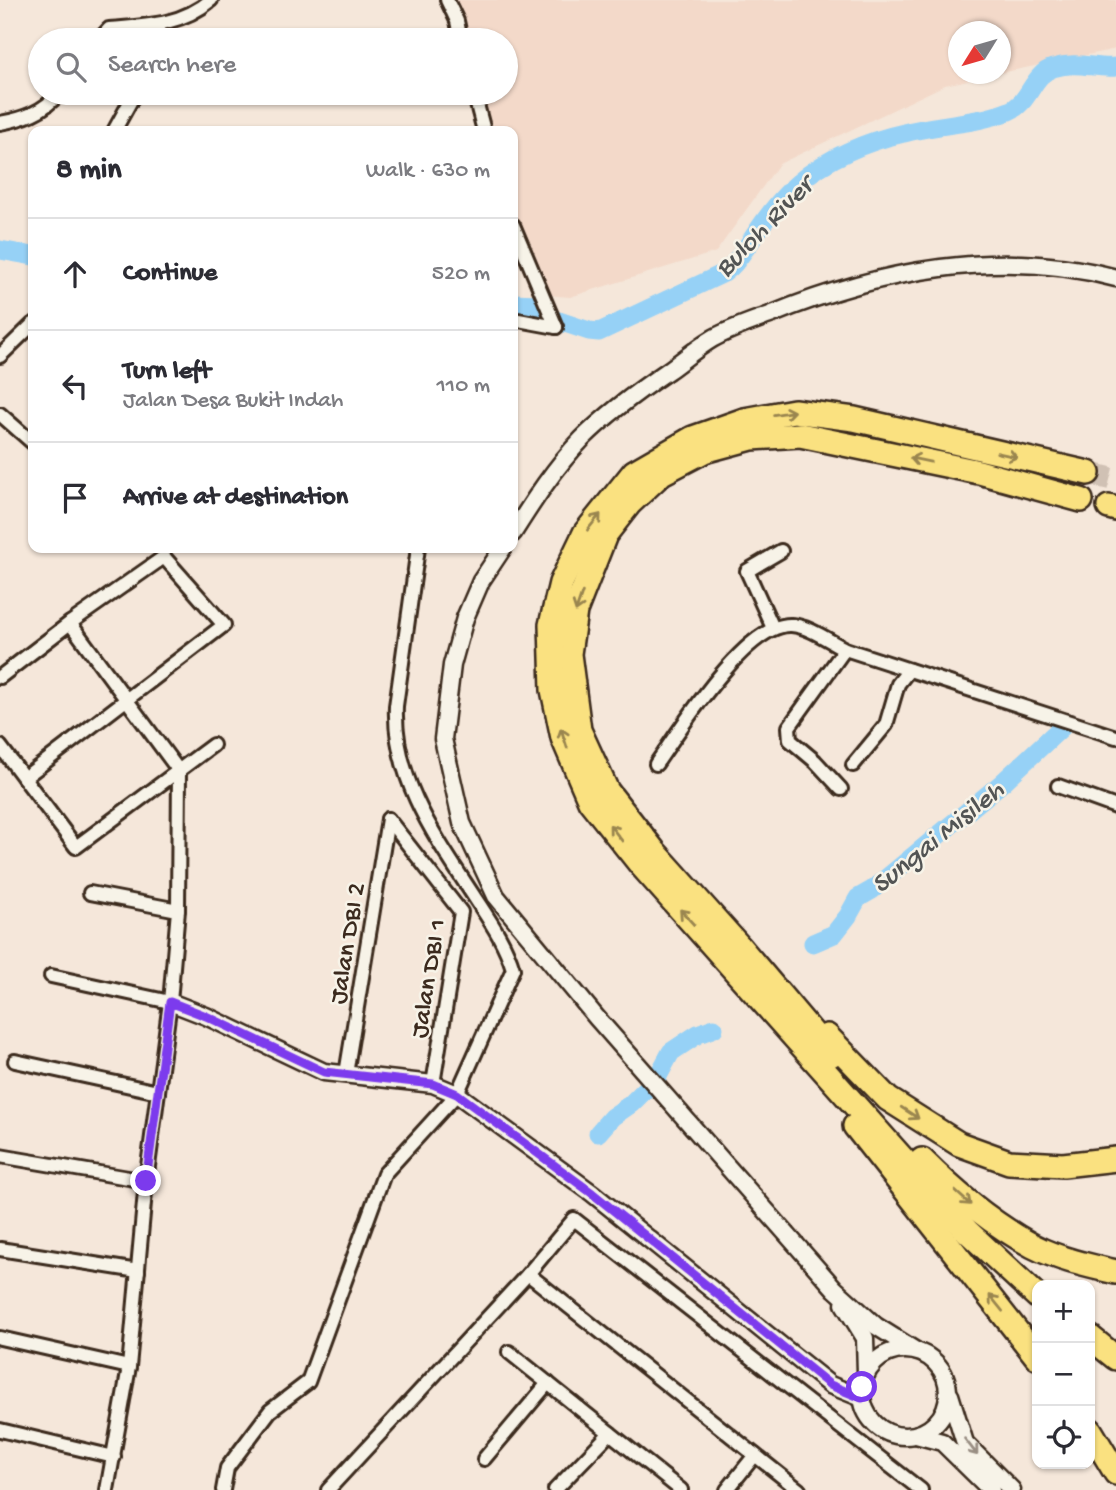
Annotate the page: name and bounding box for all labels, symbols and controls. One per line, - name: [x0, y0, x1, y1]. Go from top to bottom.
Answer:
- north arrow: [948, 21, 1011, 84]
- search box: [28, 28, 518, 105]
- icon: search: [52, 48, 90, 86]
- text: Search here: [108, 51, 236, 82]
- text: 8 min: [56, 154, 122, 189]
- text: Walk · 630 m: [366, 158, 490, 185]
- water label: Buloh River: [709, 167, 825, 285]
- icon: ahead: [56, 255, 94, 293]
- text: Continue: [123, 259, 217, 290]
- text: 520 m: [432, 261, 490, 288]
- text: Turn left: [123, 357, 211, 388]
- icon: left: [56, 367, 94, 405]
- text: 110 m: [437, 373, 490, 400]
- text: Jalan Desa Bukit Indah: [123, 388, 343, 415]
- one-way arrow: [772, 406, 795, 419]
- one-way arrow: [995, 448, 1018, 462]
- one-way arrow: [909, 452, 932, 466]
- icon: arrive: [56, 479, 94, 517]
- text: Arrive at destination: [123, 483, 348, 514]
- one-way arrow: [586, 513, 601, 532]
- one-way arrow: [572, 590, 584, 612]
- one-way arrow: [557, 728, 569, 750]
- water label: Sungai Misileh: [866, 774, 1013, 902]
- one-way arrow: [608, 825, 623, 843]
- street label: Jalan DBI 2: [325, 881, 374, 1007]
- one-way arrow: [679, 908, 695, 926]
- street label: Jalan DBI 1: [406, 917, 455, 1040]
- one-way arrow: [900, 1105, 919, 1120]
- route end: [130, 1165, 161, 1196]
- one-way arrow: [954, 1190, 972, 1206]
- map controls: [1032, 1280, 1095, 1469]
- button: +: [1032, 1280, 1095, 1343]
- one-way arrow: [989, 1294, 1004, 1313]
- button: −: [1032, 1343, 1095, 1406]
- route start: [846, 1371, 877, 1402]
- button: locate: [1032, 1406, 1095, 1469]
- one-way arrow: [963, 1437, 978, 1455]

